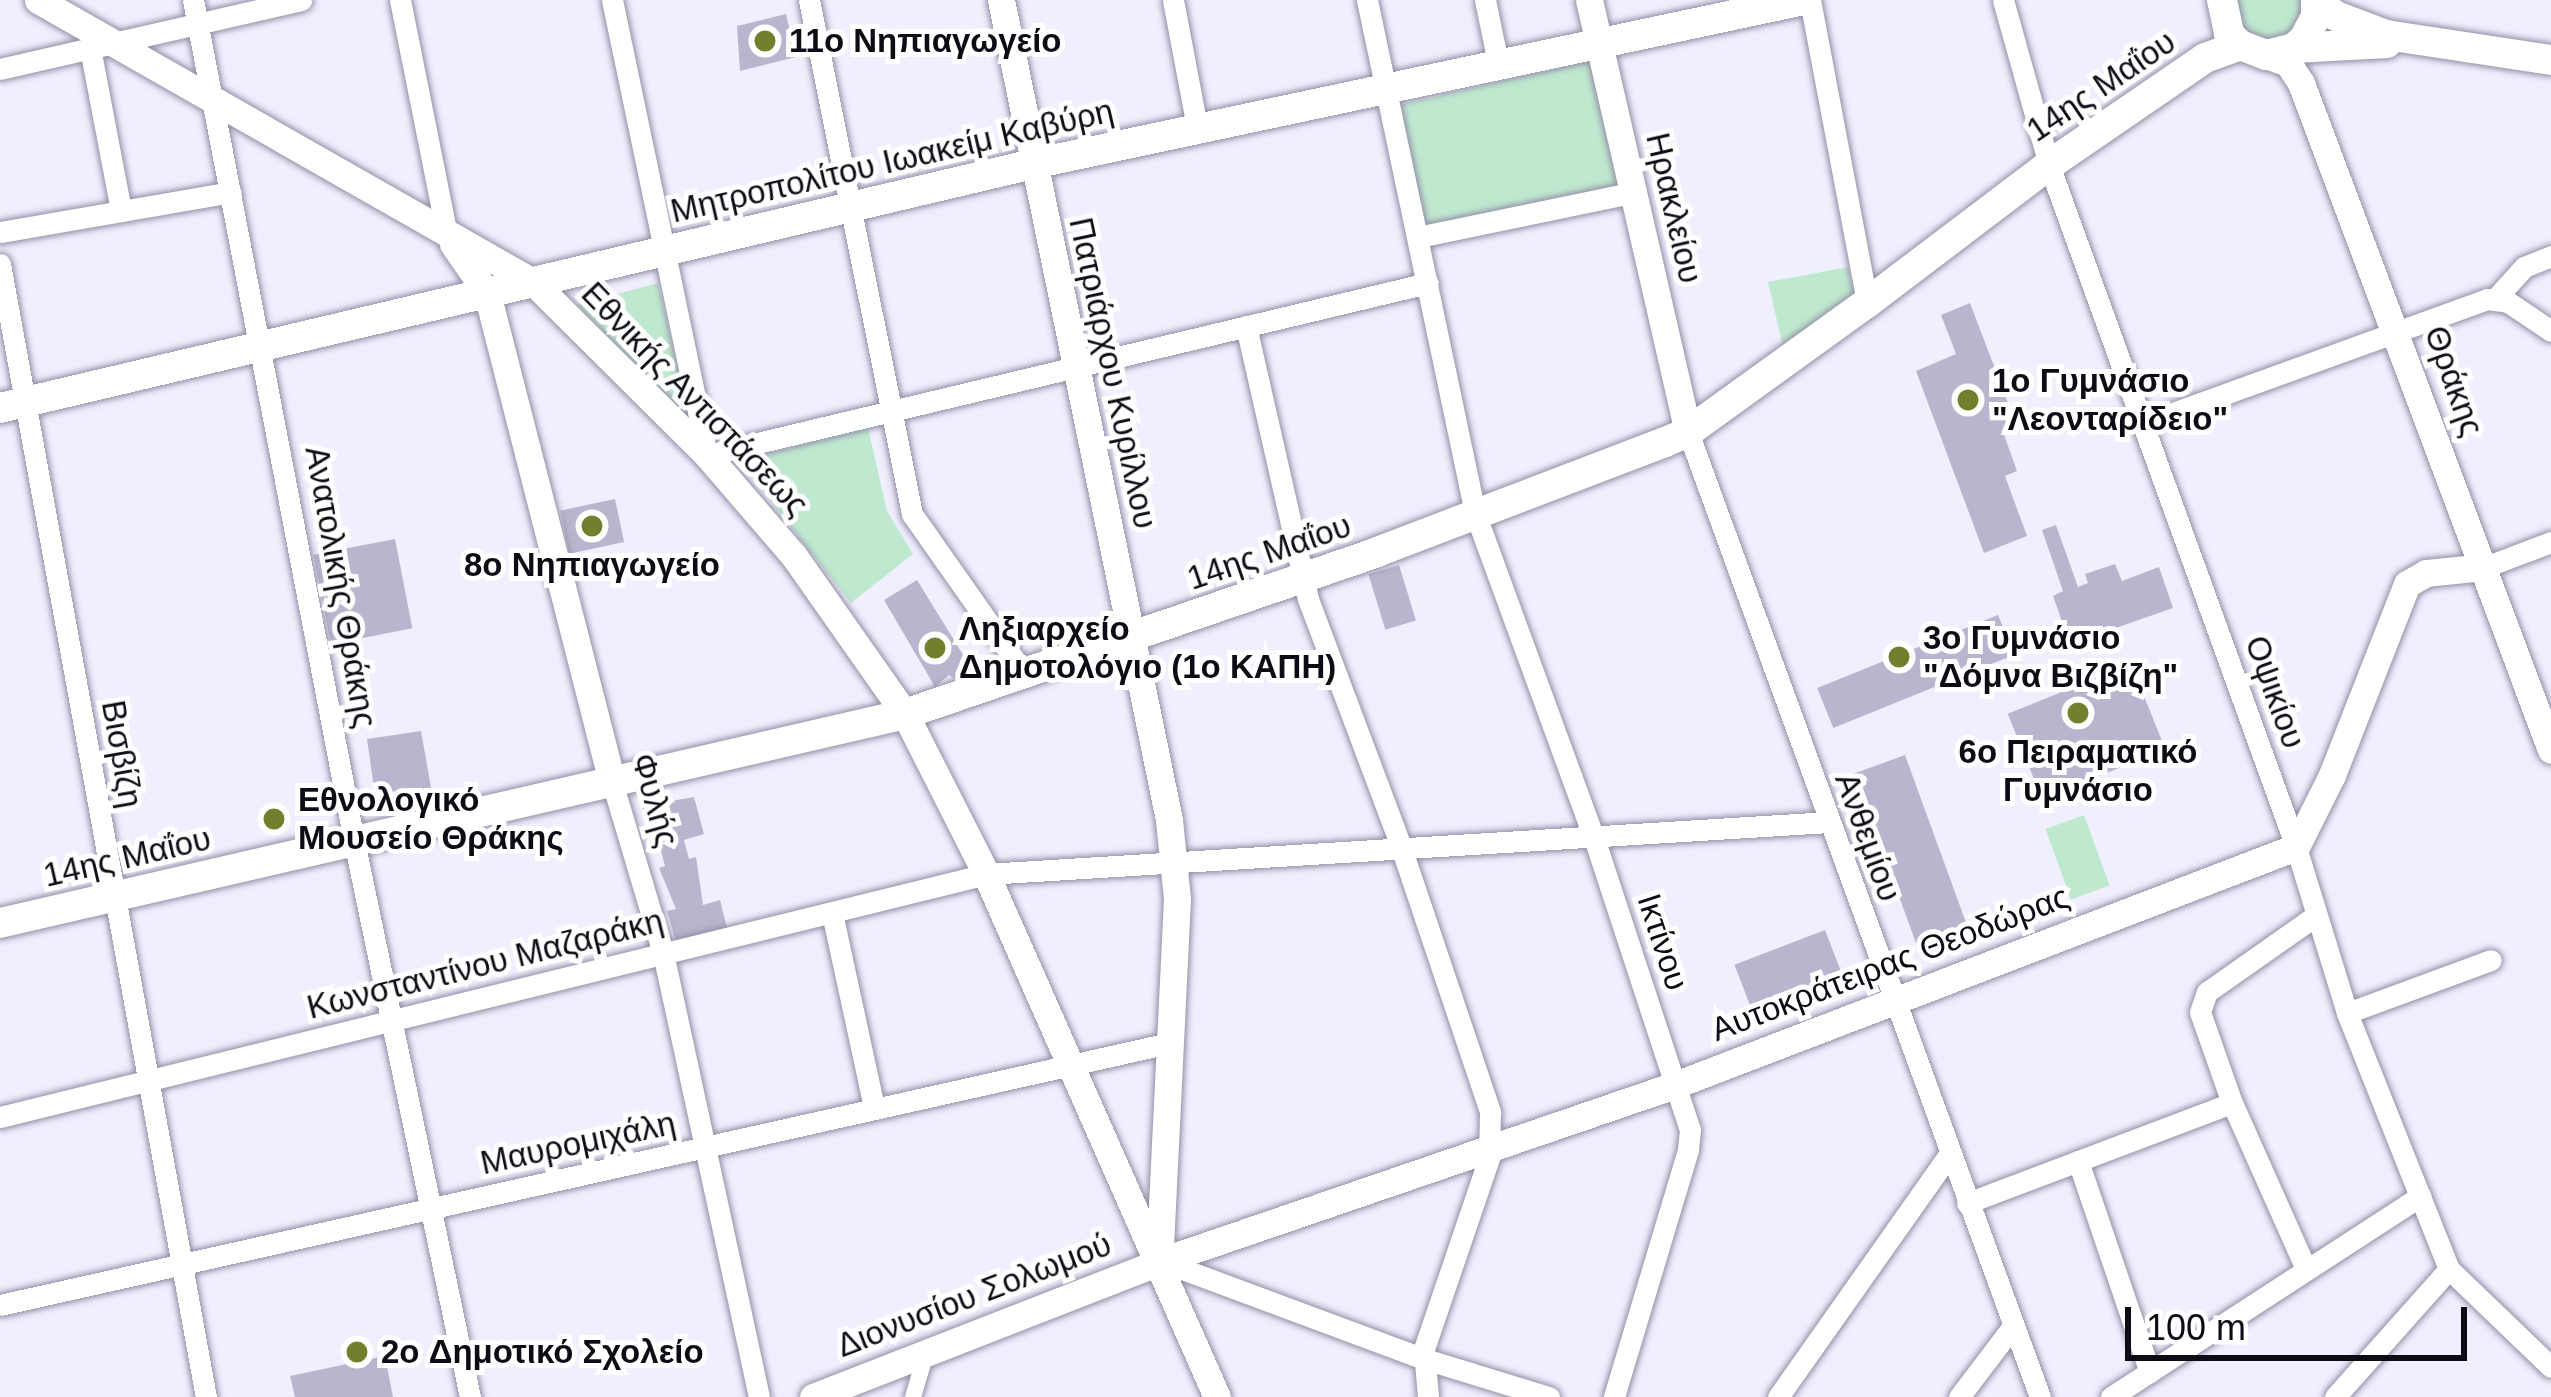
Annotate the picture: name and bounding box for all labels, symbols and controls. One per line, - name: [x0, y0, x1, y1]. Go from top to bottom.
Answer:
- place label: 11ο Νηπιαγωγείο: [789, 21, 1061, 61]
- street label: 14ης Μαΐου: [2019, 22, 2183, 150]
- marker: 11ο Νηπιαγωγείο: [752, 28, 778, 54]
- street label: Μητροπολίτου Ιωακείμ Καβύρη: [667, 91, 1117, 231]
- street label: Ηρακλείου: [1637, 129, 1711, 287]
- street label: Πατριάρχου Κυρίλλου: [1061, 214, 1165, 532]
- street label: Εθνικής Αντιστάσεως: [573, 273, 817, 525]
- street label: Θράκης: [2416, 321, 2492, 441]
- place label: 1ο Γυμνάσιο "Λεονταρίδειο": [1992, 361, 2228, 439]
- marker: 1ο Γυμνάσιο "Λεονταρίδειο": [1955, 387, 1981, 413]
- street label: Ανατολικής Θράκης: [297, 443, 385, 731]
- street label: 14ης Μαΐου: [1182, 506, 1356, 598]
- marker: 8ο Νηπιαγωγείο: [579, 513, 605, 539]
- place label: 8ο Νηπιαγωγείο: [464, 545, 720, 585]
- place label: Ληξιαρχείο Δημοτολόγιο (1ο ΚΑΠΗ): [959, 609, 1336, 687]
- place label: 3ο Γυμνάσιο "Δόμνα Βιζβίζη": [1923, 618, 2178, 696]
- street label: Οψικίου: [2236, 630, 2314, 754]
- marker: Ληξιαρχείο Δημοτολόγιο (1ο ΚΑΠΗ): [922, 635, 948, 661]
- marker: 3ο Γυμνάσιο "Δόμνα Βιζβίζη": [1886, 644, 1912, 670]
- street label: Βισβίζη: [93, 697, 151, 811]
- marker: 6ο Πειραματικό Γυμνάσιο: [2065, 700, 2091, 726]
- place label: 6ο Πειραματικό Γυμνάσιο: [1959, 732, 2197, 810]
- street label: Φυλής: [623, 749, 687, 851]
- street label: Ανθεμίου: [1827, 767, 1909, 907]
- place label: Εθνολογικό Μουσείο Θράκης: [298, 780, 564, 858]
- marker: Εθνολογικό Μουσείο Θράκης: [261, 806, 287, 832]
- street label: 14ης Μαΐου: [40, 819, 214, 895]
- street label: Αυτοκράτειρας Θεοδώρας: [1706, 876, 2074, 1050]
- street label: Ικτίνου: [1629, 889, 1697, 995]
- street label: Κωνσταντίνου Μαζαράκη: [303, 901, 667, 1027]
- street label: Μαυρομιχάλη: [477, 1103, 679, 1183]
- street label: Διονυσίου Σολωμού: [831, 1224, 1117, 1366]
- scale bar: [2131, 1283, 2473, 1357]
- text: 100 m: [2146, 1307, 2246, 1348]
- place label: 2o Δημοτικό Σχολείο: [381, 1332, 704, 1372]
- marker: 2o Δημοτικό Σχολείο: [344, 1339, 370, 1365]

